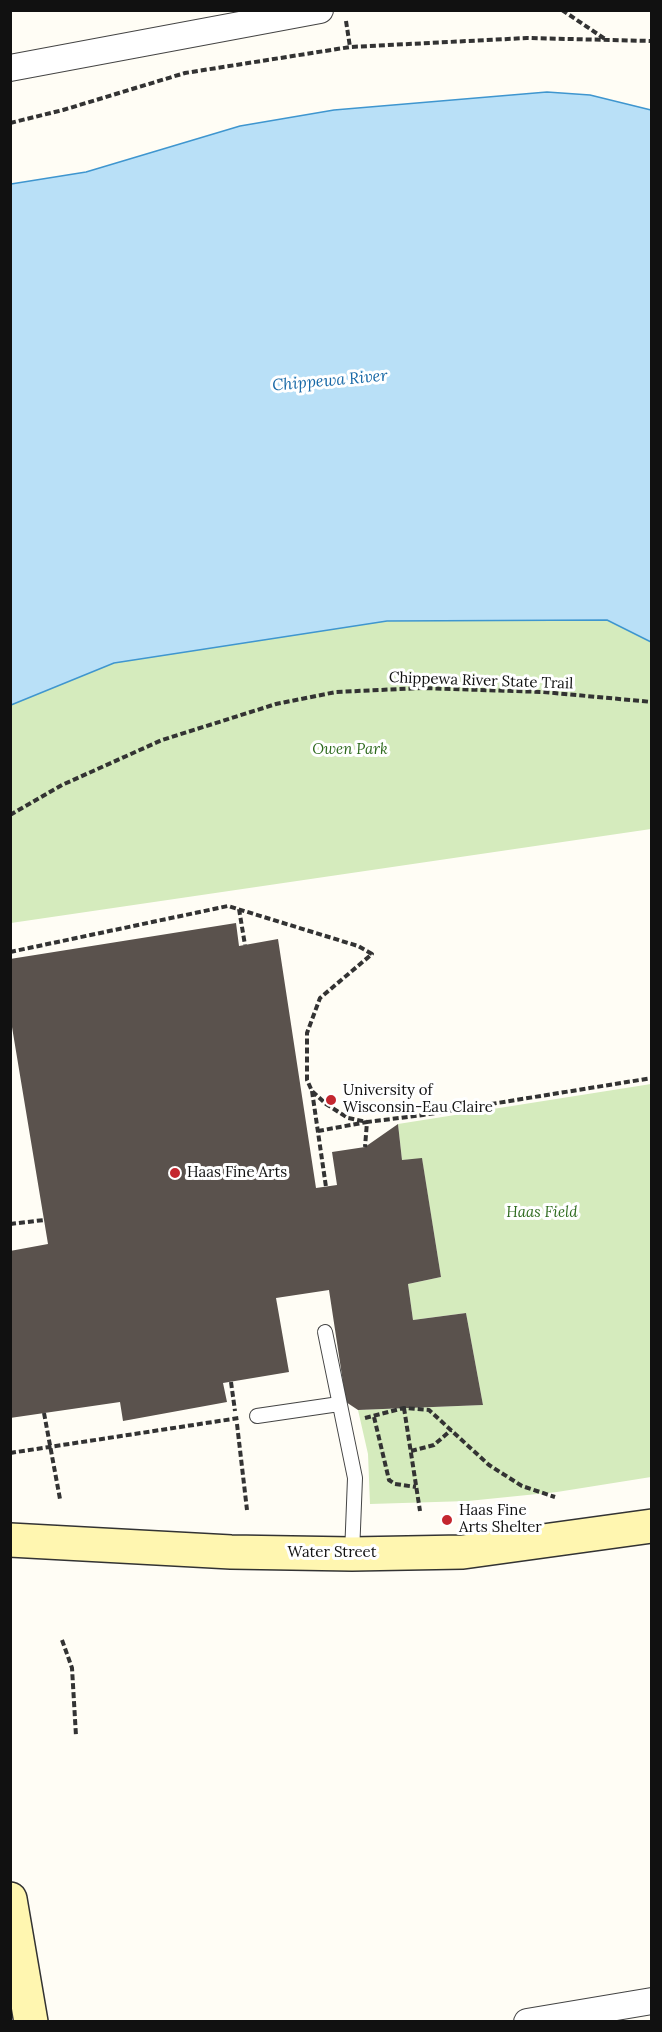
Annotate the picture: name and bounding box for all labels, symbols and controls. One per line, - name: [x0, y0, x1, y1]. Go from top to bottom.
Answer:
- water label: Chippewa River: [272, 366, 388, 396]
- street label: Chippewa River State Trail: [388, 669, 574, 693]
- park label: Owen Park: [312, 741, 388, 759]
- place label: University of Wisconsin-Eau Claire: [343, 1082, 493, 1117]
- marker: University of Wisconsin-Eau Claire: [324, 1093, 338, 1107]
- place label: Haas Fine Arts: [187, 1164, 287, 1182]
- marker: Haas Fine Arts: [168, 1166, 182, 1180]
- park label: Haas Field: [506, 1204, 578, 1222]
- place label: Haas Fine Arts Shelter: [459, 1502, 542, 1537]
- marker: Haas Fine Arts Shelter: [440, 1513, 454, 1527]
- street label: Water Street: [288, 1544, 376, 1562]

